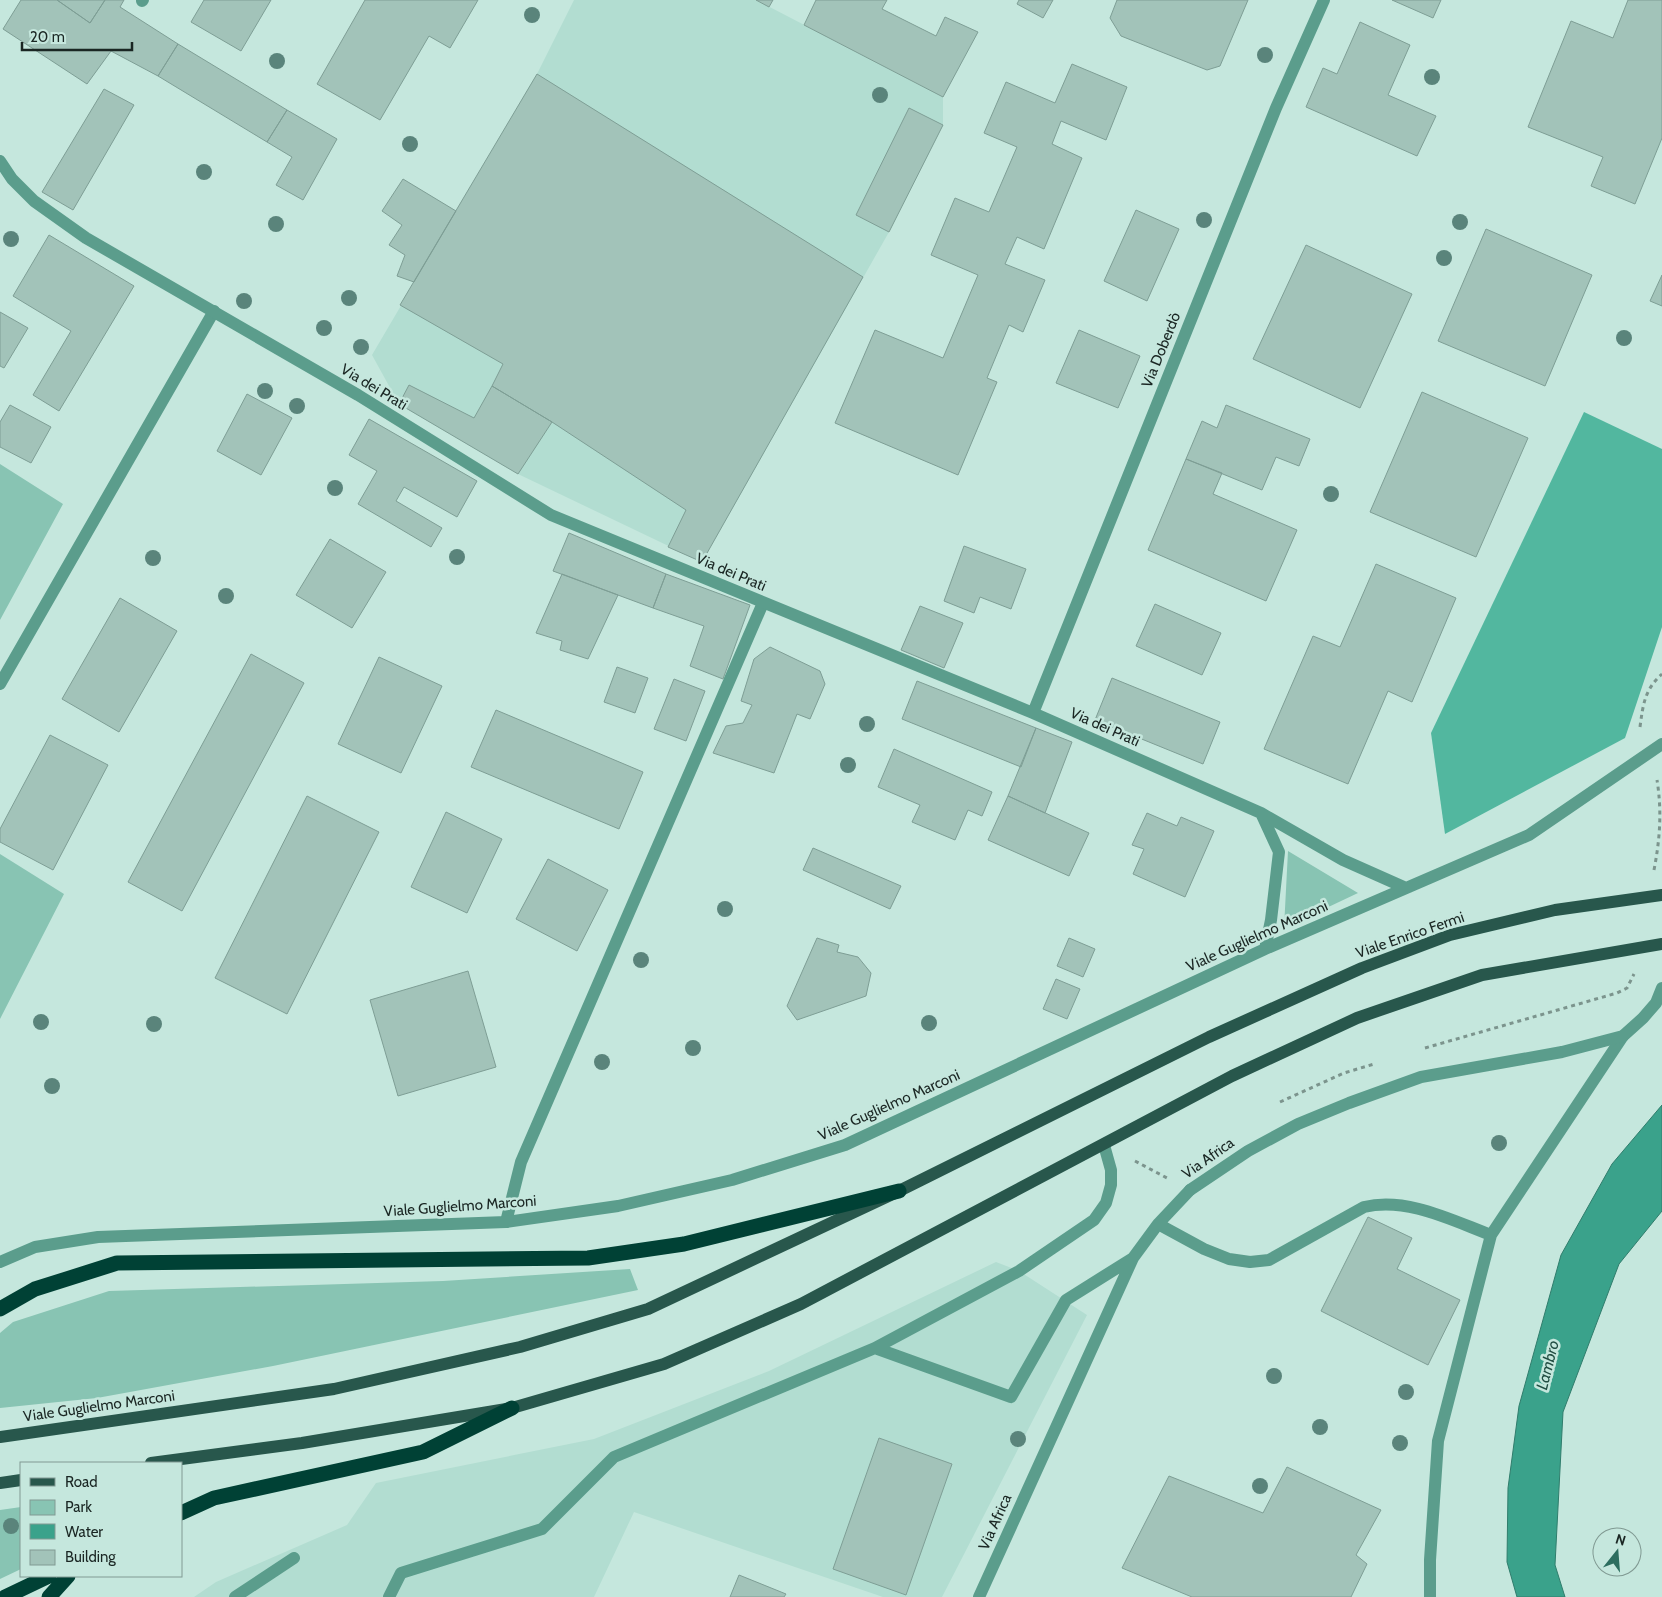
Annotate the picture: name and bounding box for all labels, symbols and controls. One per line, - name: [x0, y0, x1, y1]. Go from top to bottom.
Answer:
- scale bar: [22, 20, 132, 52]
- text: 20 m: [30, 28, 65, 46]
- street label: Via Doberdò: [1138, 310, 1184, 390]
- street label: Via dei Prati: [337, 360, 411, 414]
- street label: Via dei Prati: [693, 549, 769, 595]
- street label: Via dei Prati: [1067, 704, 1143, 750]
- street label: Viale Guglielmo Marconi: [1183, 897, 1331, 975]
- street label: Viale Enrico Fermi: [1353, 908, 1467, 962]
- street label: Viale Guglielmo Marconi: [815, 1066, 963, 1144]
- street label: Via Africa: [1178, 1133, 1238, 1182]
- street label: Viale Guglielmo Marconi: [383, 1192, 537, 1220]
- water label: Lambro: [1532, 1338, 1563, 1392]
- street label: Viale Guglielmo Marconi: [22, 1386, 176, 1426]
- legend: [20, 1462, 182, 1577]
- text: Road: [65, 1473, 98, 1491]
- street label: Via Africa: [975, 1490, 1016, 1553]
- text: Park: [65, 1498, 92, 1516]
- text: Water: [65, 1523, 103, 1541]
- north arrow: [1592, 1527, 1642, 1577]
- text: N: [1613, 1530, 1628, 1550]
- text: Building: [65, 1548, 116, 1566]

